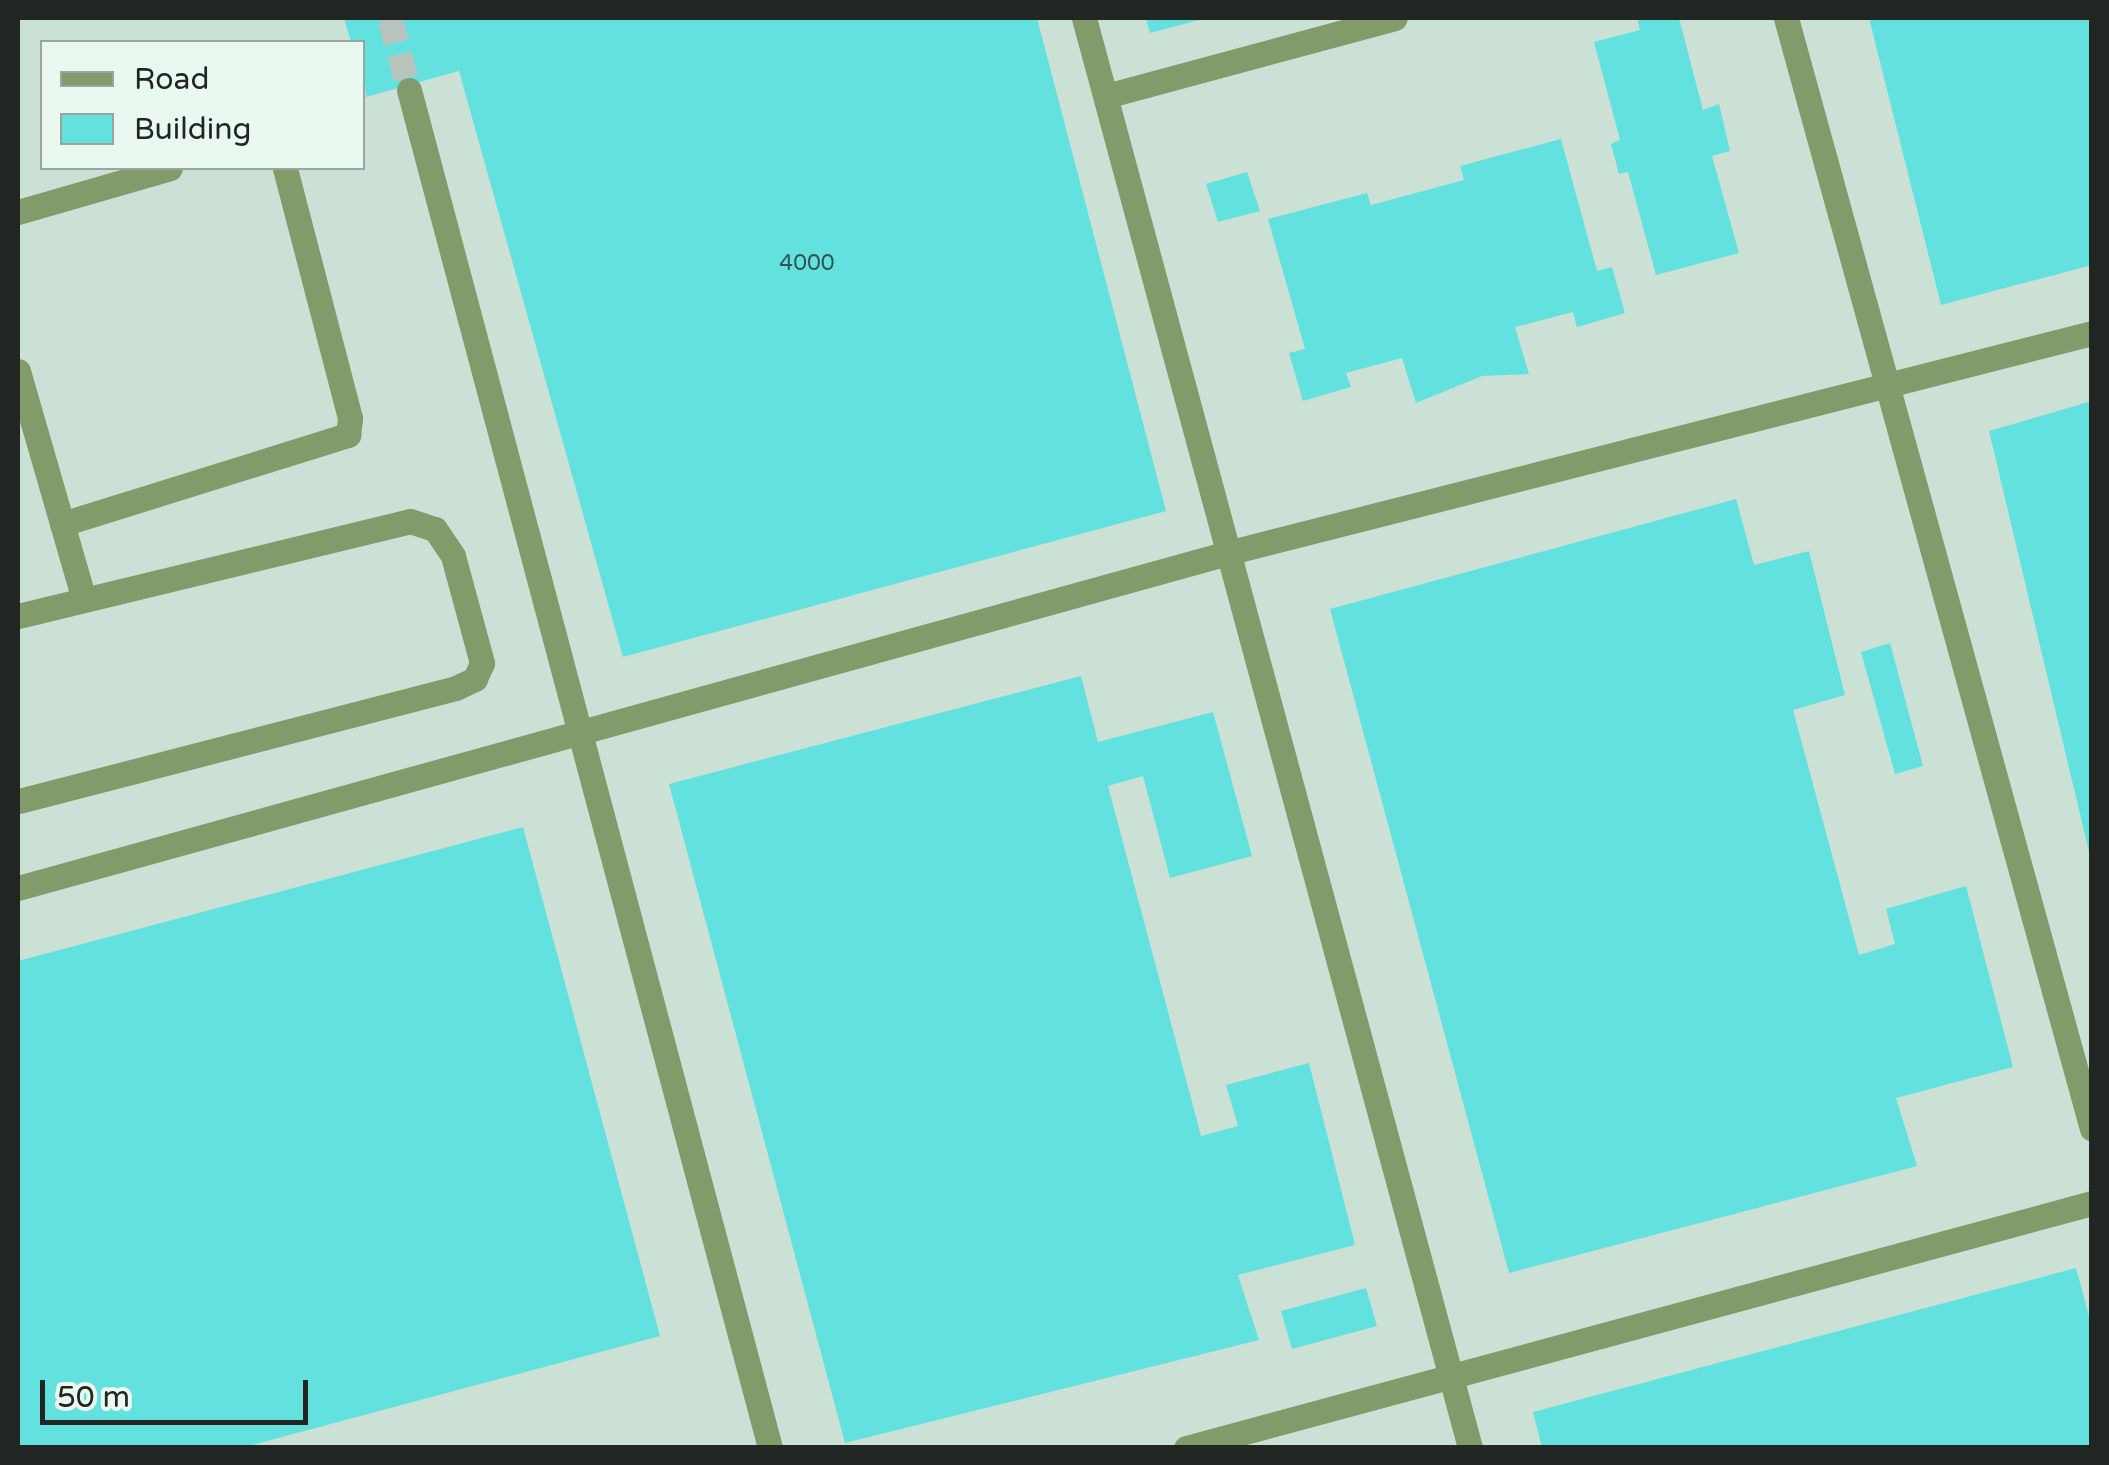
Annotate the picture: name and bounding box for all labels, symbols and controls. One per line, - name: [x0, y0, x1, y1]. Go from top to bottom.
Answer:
- legend: [40, 40, 365, 170]
- text: Road: [134, 61, 209, 98]
- text: Building: [134, 111, 251, 148]
- house number: 4000: [779, 251, 835, 277]
- scale bar: [45, 1360, 312, 1422]
- text: 50 m: [57, 1379, 130, 1416]

